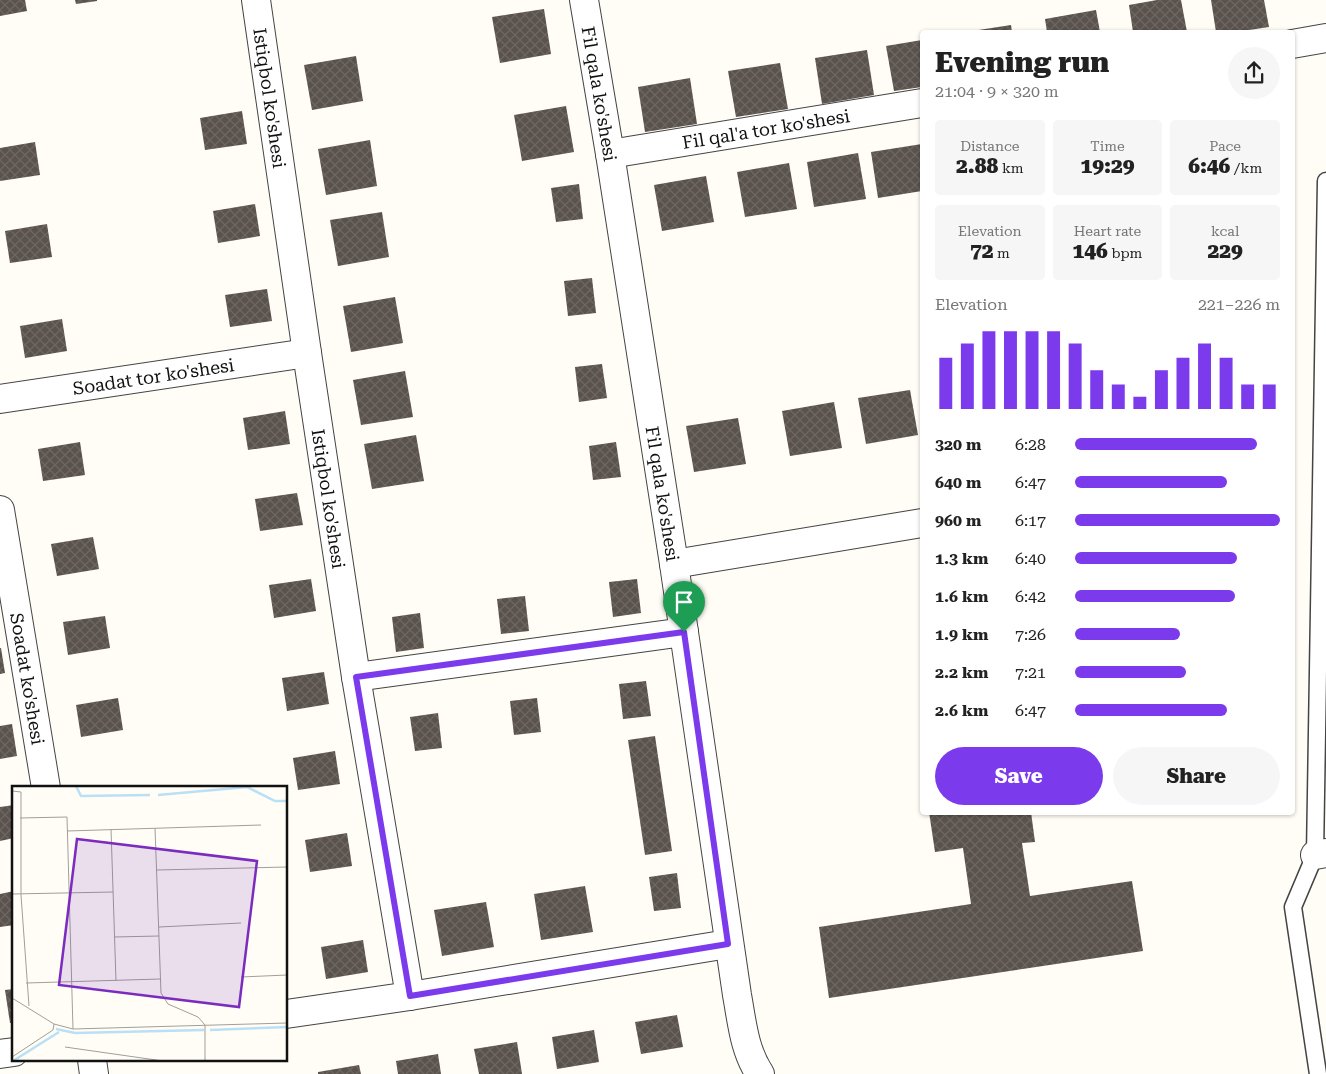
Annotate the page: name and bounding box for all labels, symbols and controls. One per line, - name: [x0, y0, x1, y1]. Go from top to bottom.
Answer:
- street label: Fil qala ko'shesi: [578, 25, 622, 163]
- street label: Istiqbol ko'shesi: [250, 27, 291, 170]
- text: Evening run: [935, 46, 1109, 79]
- button: share: [1228, 47, 1280, 99]
- text: 21:04 · 9 × 320 m: [935, 82, 1059, 101]
- street label: Fil qal'a tor ko'shesi: [681, 104, 852, 153]
- text: Distance: [960, 138, 1019, 154]
- text: Time: [1090, 138, 1125, 154]
- text: Pace: [1209, 138, 1241, 154]
- text: 2.88: [956, 154, 998, 178]
- text: 19:29: [1080, 154, 1135, 178]
- text: 6:46: [1188, 154, 1230, 178]
- text: km: [998, 160, 1024, 176]
- text: /km: [1230, 160, 1262, 176]
- text: Elevation: [958, 223, 1022, 239]
- text: Heart rate: [1074, 223, 1141, 239]
- text: kcal: [1211, 223, 1239, 239]
- text: 72: [970, 239, 993, 263]
- text: 146: [1073, 239, 1108, 263]
- text: 229: [1208, 239, 1243, 263]
- text: m: [993, 245, 1010, 261]
- text: bpm: [1108, 245, 1142, 261]
- text: Elevation: [935, 295, 1008, 314]
- text: 221–226 m: [1198, 295, 1280, 314]
- street label: Soadat tor ko'shesi: [71, 354, 236, 398]
- street label: Fil qala ko'shesi: [642, 425, 684, 563]
- street label: Istiqbol ko'shesi: [308, 427, 350, 570]
- text: 320 m: [935, 435, 981, 454]
- text: 6:28: [1015, 435, 1046, 454]
- text: 640 m: [935, 473, 981, 492]
- text: 6:47: [1015, 473, 1046, 492]
- text: 960 m: [935, 511, 981, 530]
- text: 6:17: [1015, 511, 1046, 530]
- text: 1.3 km: [935, 549, 988, 568]
- text: 6:40: [1015, 549, 1046, 568]
- pin: [663, 581, 705, 632]
- text: 1.6 km: [935, 587, 988, 606]
- text: 6:42: [1015, 587, 1046, 606]
- icon: arrive: [670, 588, 698, 616]
- street label: Soadat ko'shesi: [7, 611, 49, 746]
- text: 1.9 km: [935, 625, 988, 644]
- text: 7:26: [1015, 625, 1046, 644]
- text: 2.2 km: [935, 663, 988, 682]
- text: 7:21: [1015, 663, 1046, 682]
- text: 2.6 km: [935, 701, 988, 720]
- text: 6:47: [1015, 701, 1046, 720]
- button: Save: [935, 747, 1103, 805]
- button: Share: [1113, 747, 1280, 805]
- inset map: [12, 786, 288, 1062]

